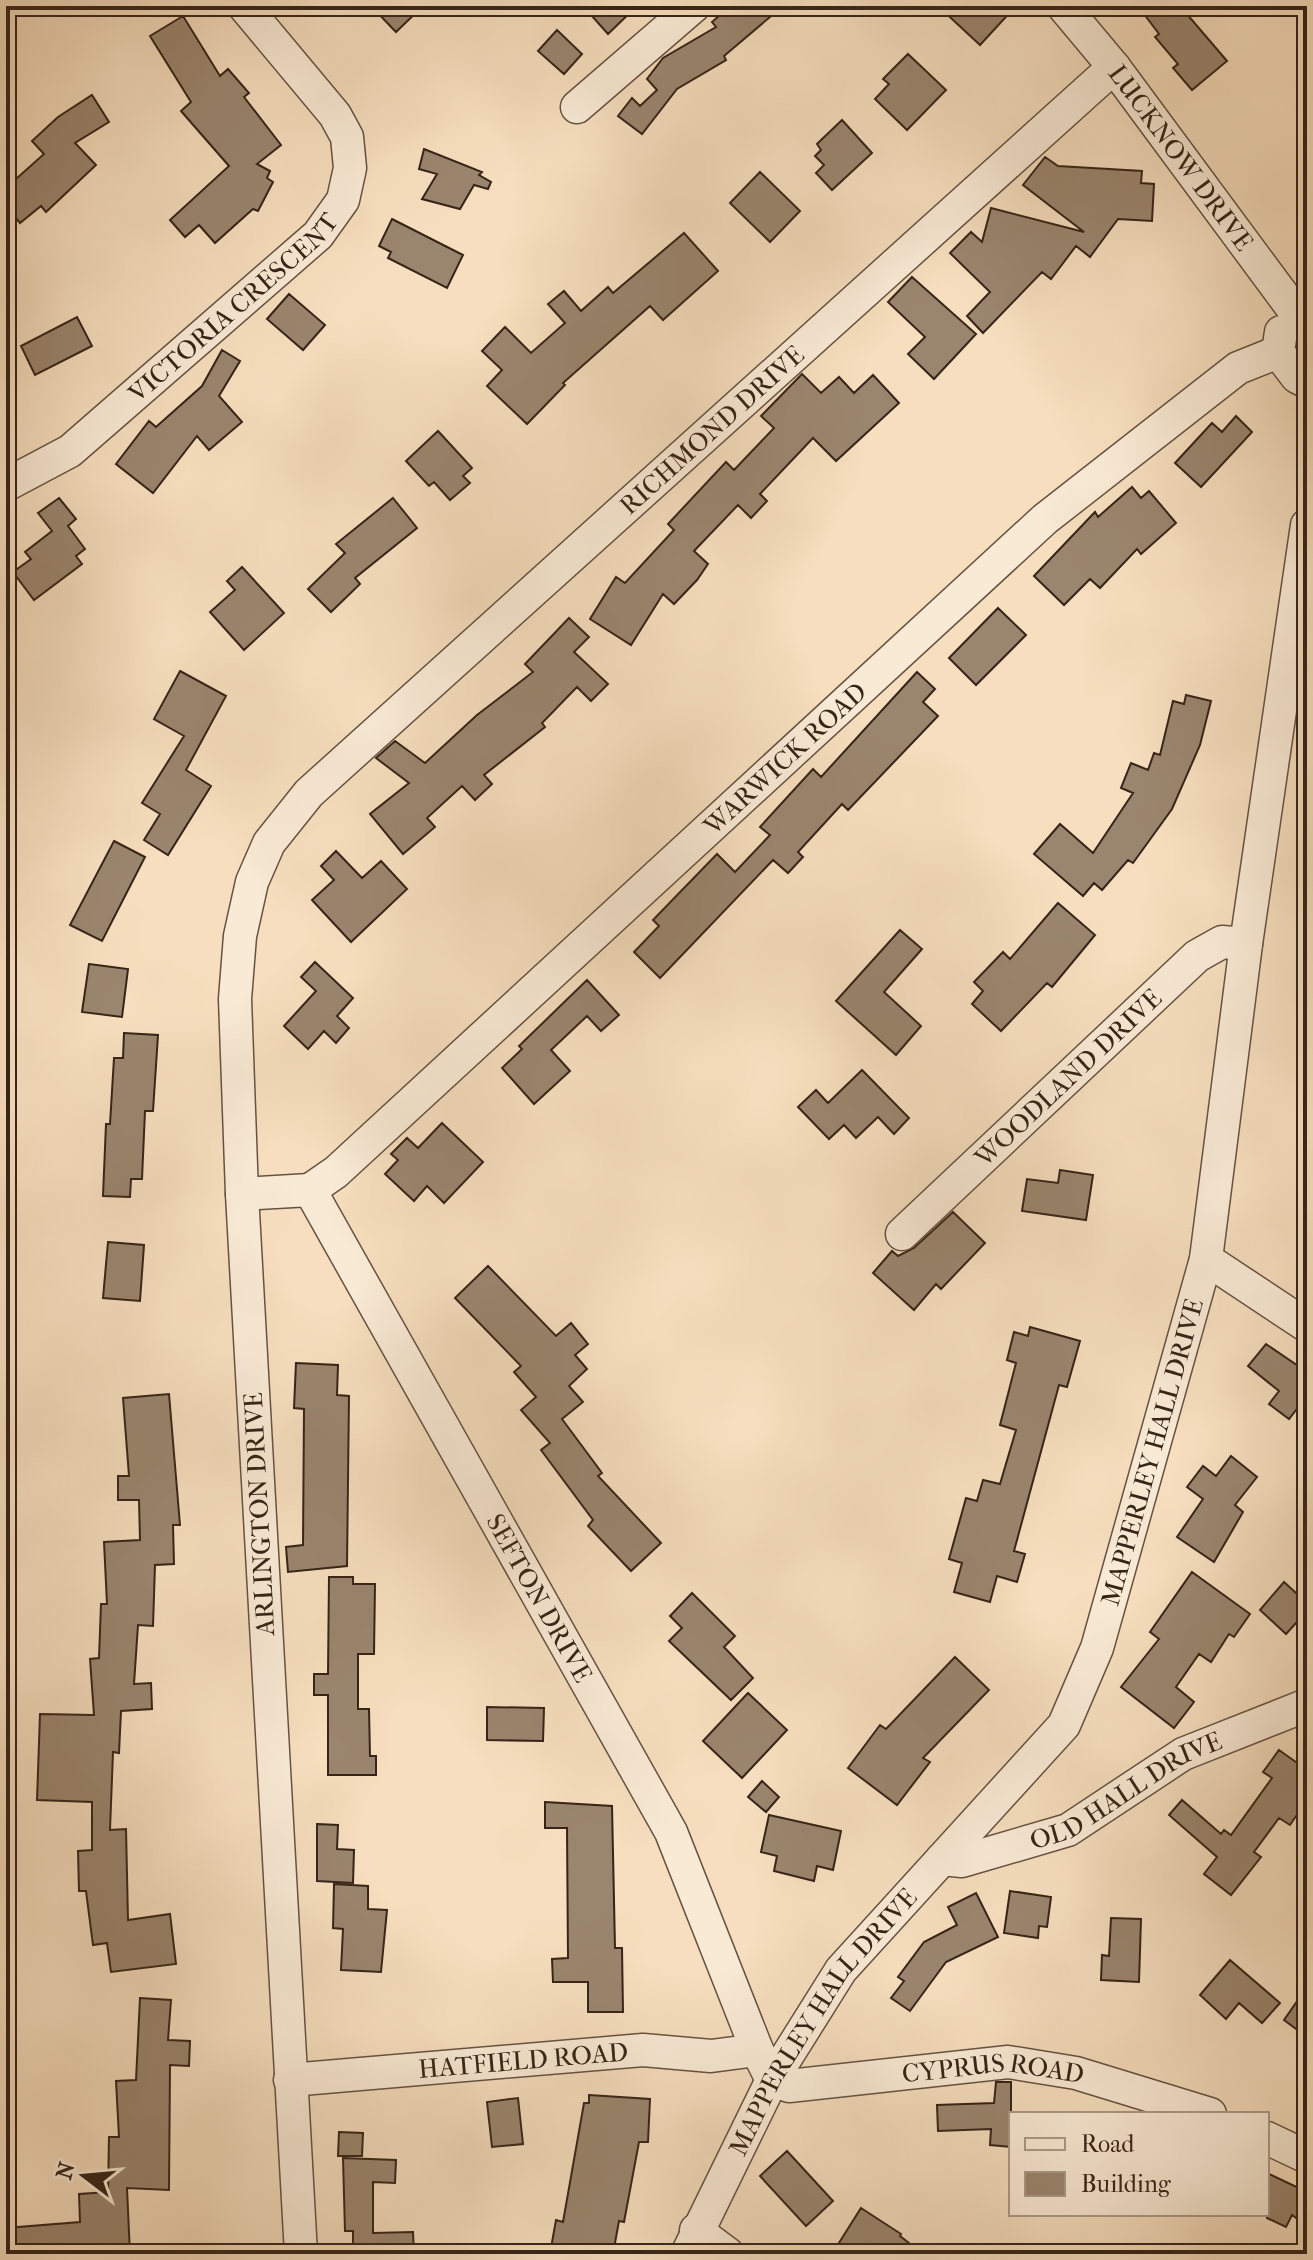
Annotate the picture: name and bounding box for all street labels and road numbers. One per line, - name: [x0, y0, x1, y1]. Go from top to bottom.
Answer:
- street label: LUCKNOW DRIVE: [1102, 59, 1260, 257]
- street label: VICTORIA CRESCENT: [122, 207, 345, 410]
- street label: RICHMOND DRIVE: [613, 339, 810, 521]
- street label: WARWICK ROAD: [697, 676, 873, 842]
- street label: WOODLAND DRIVE: [968, 983, 1168, 1174]
- street label: MAPPERLEY HALL DRIVE: [1095, 1295, 1210, 1609]
- street label: ARLINGTON DRIVE: [238, 1391, 281, 1638]
- street label: SEFTON DRIVE: [479, 1508, 599, 1688]
- street label: OLD HALL DRIVE: [1026, 1725, 1226, 1856]
- street label: MAPPERLEY HALL DRIVE: [722, 1882, 924, 2161]
- street label: HATFIELD ROAD: [417, 2036, 629, 2085]
- street label: CYPRUS ROAD: [900, 2047, 1086, 2090]

